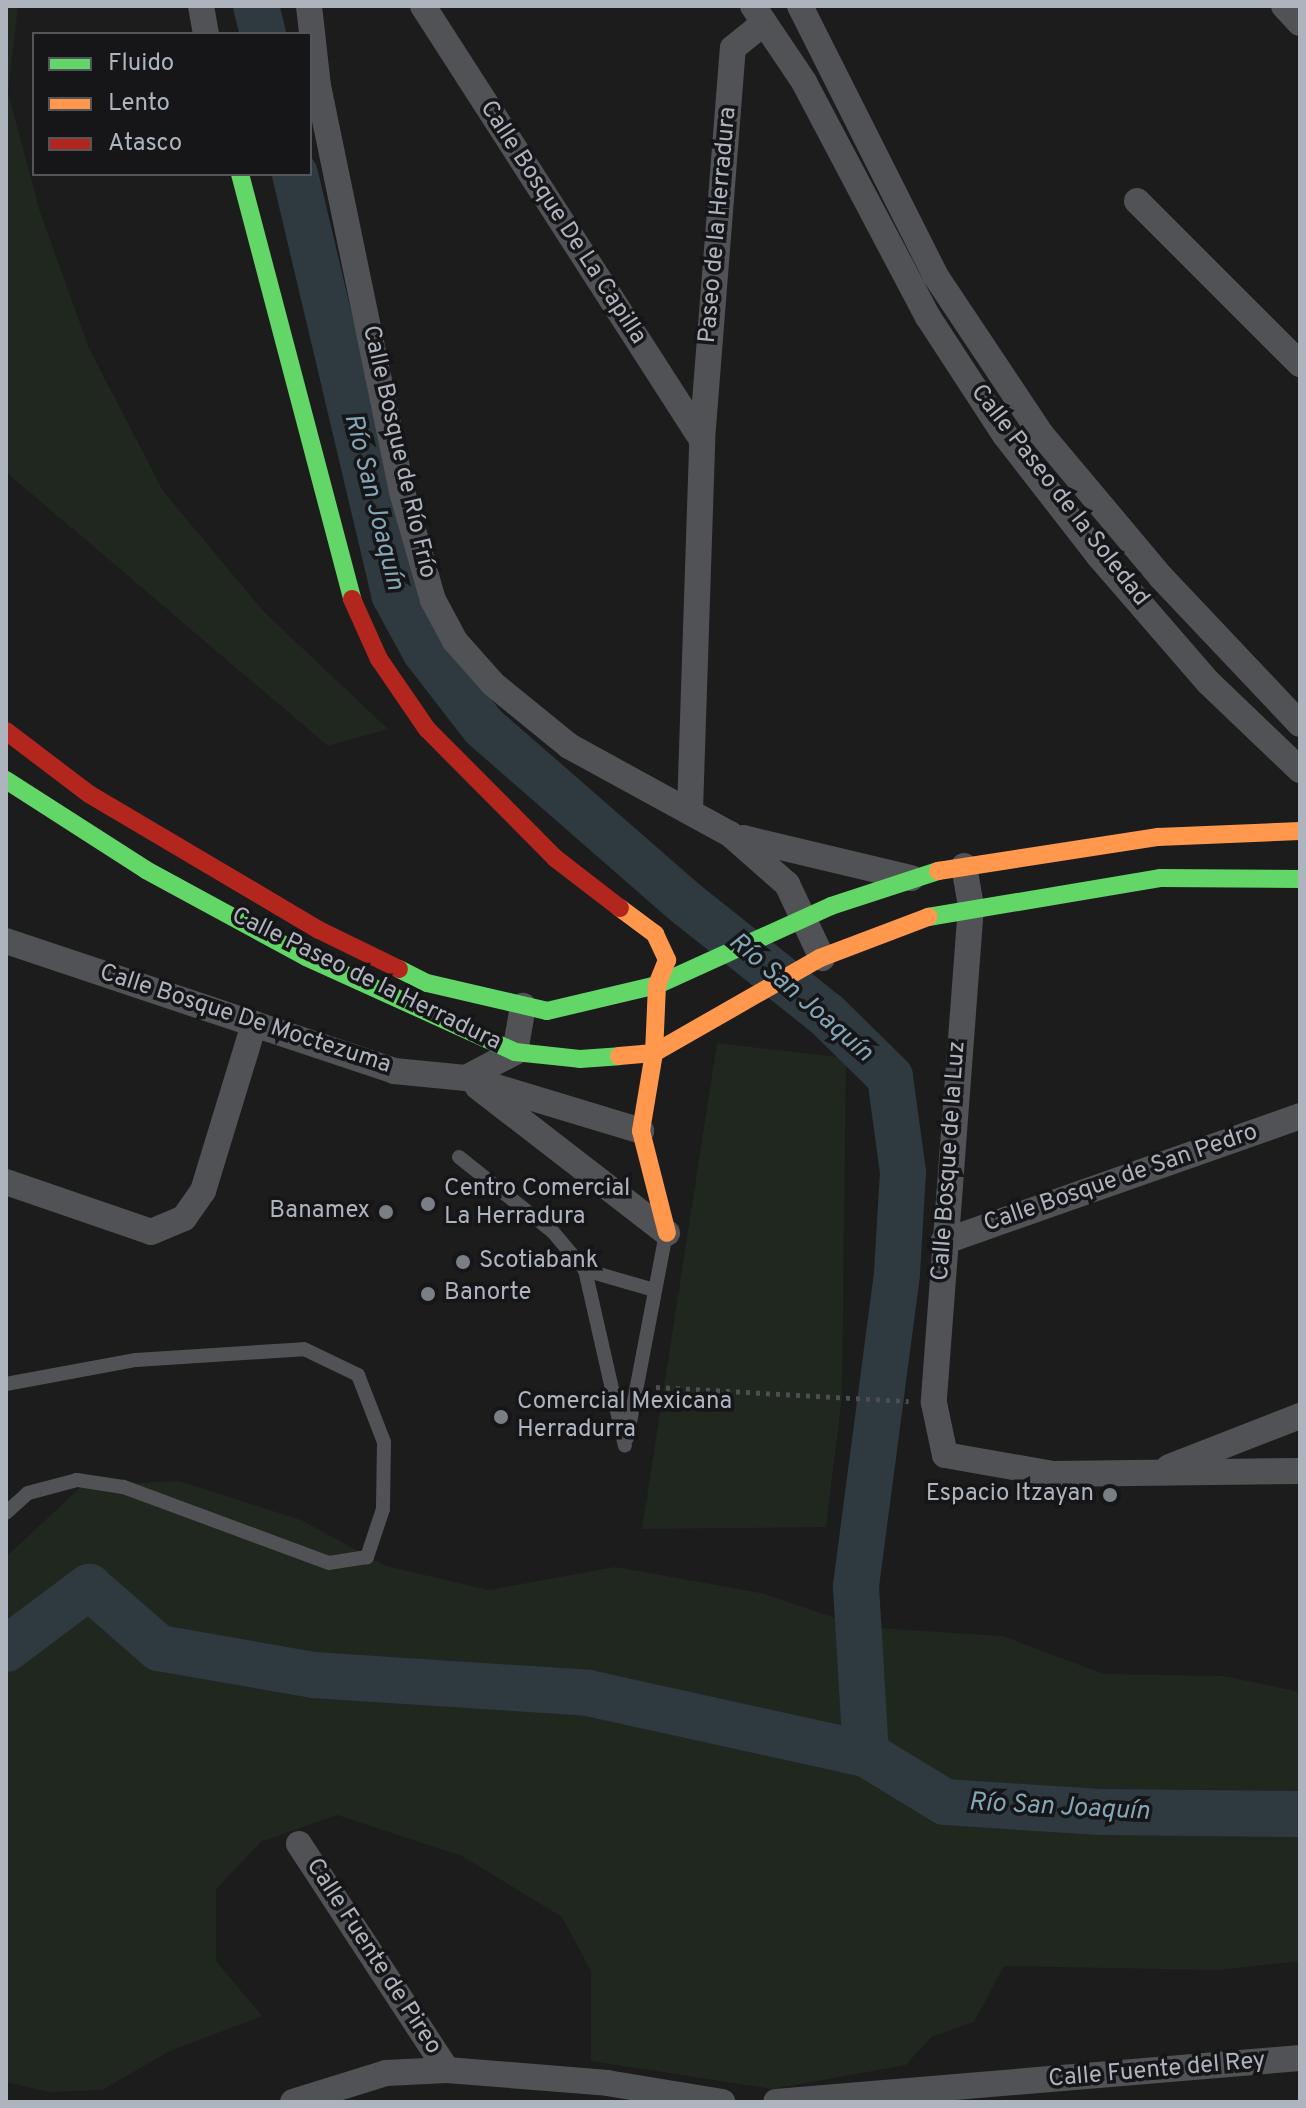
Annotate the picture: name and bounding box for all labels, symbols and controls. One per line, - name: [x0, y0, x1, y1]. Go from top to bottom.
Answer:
- legend: [32, 32, 312, 176]
- text: Fluido: [108, 49, 174, 79]
- text: Lento: [108, 89, 170, 119]
- street label: Calle Bosque De La Capilla: [472, 96, 652, 350]
- street label: Paseo de la Herradura: [694, 106, 744, 344]
- text: Atasco: [108, 129, 182, 159]
- street label: Calle Bosque de Río Frío: [355, 323, 441, 581]
- street label: Calle Paseo de la Soledad: [963, 379, 1155, 613]
- water label: Río San Joaquín: [336, 410, 410, 594]
- street label: Calle Paseo de la Herradura: [227, 902, 505, 1058]
- water label: Río San Joaquín: [721, 927, 879, 1069]
- street label: Calle Bosque De Moctezuma: [96, 959, 394, 1081]
- street label: Calle Bosque de la Luz: [927, 1040, 973, 1282]
- street label: Calle Bosque de San Pedro: [980, 1119, 1262, 1239]
- place label: Centro Comercial La Herradura: [444, 1176, 630, 1232]
- marker: Centro Comercial La Herradura: [419, 1195, 437, 1213]
- place label: Banamex: [269, 1198, 370, 1226]
- marker: Banamex: [377, 1203, 395, 1221]
- place label: Scotiabank: [479, 1248, 599, 1276]
- marker: Scotiabank: [454, 1253, 472, 1271]
- place label: Banorte: [444, 1280, 531, 1308]
- marker: Banorte: [419, 1285, 437, 1303]
- place label: Comercial Mexicana Herradurra: [517, 1389, 732, 1445]
- marker: Comercial Mexicana Herradurra: [492, 1408, 510, 1426]
- place label: Espacio Itzayan: [926, 1481, 1094, 1509]
- marker: Espacio Itzayan: [1101, 1486, 1119, 1504]
- water label: Río San Joaquín: [968, 1788, 1150, 1828]
- street label: Calle Fuente de Pireo: [299, 1854, 447, 2060]
- street label: Calle Fuente del Rey: [1047, 2047, 1267, 2095]

